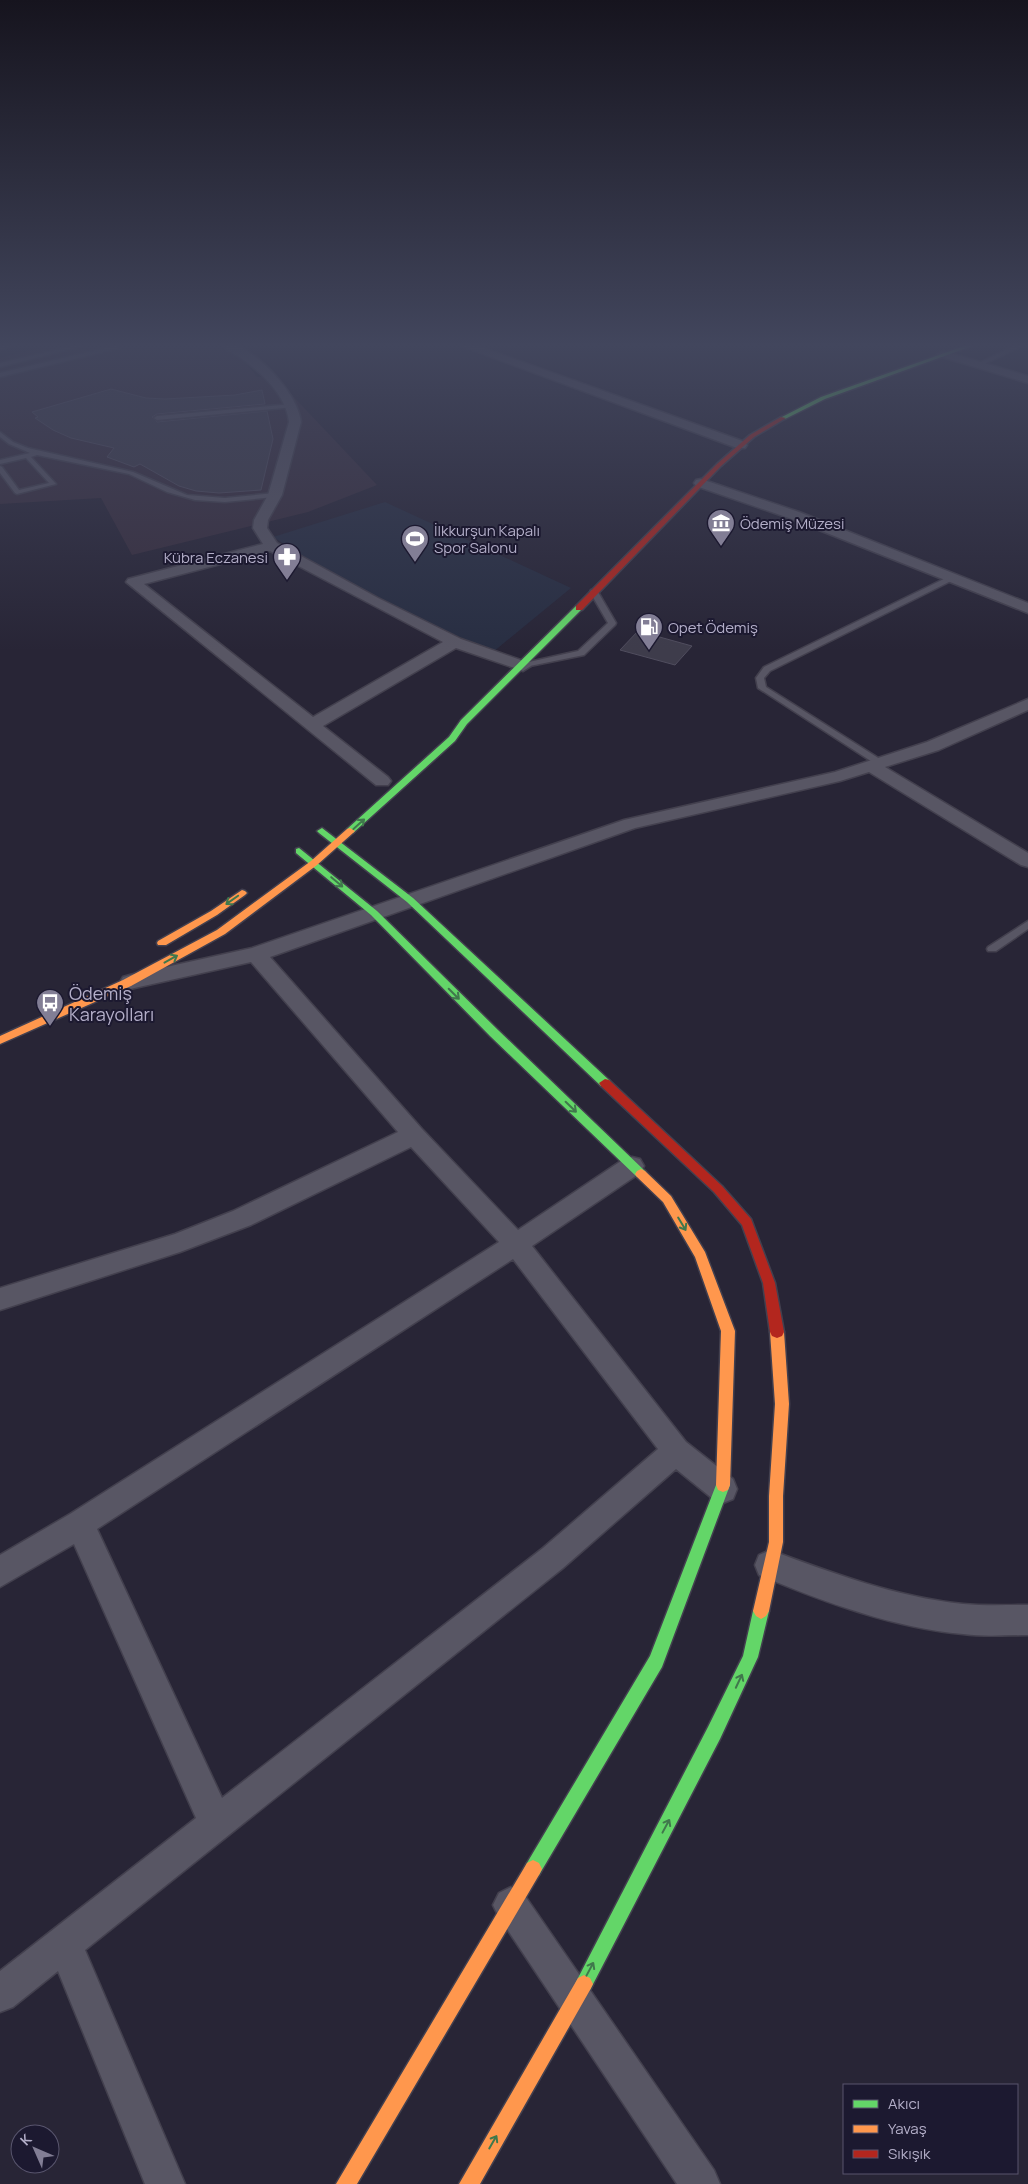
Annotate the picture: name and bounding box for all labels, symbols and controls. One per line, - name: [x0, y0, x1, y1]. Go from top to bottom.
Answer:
- museum icon: Ödemiş Müzesi: [706, 508, 736, 547]
- place label: Ödemiş Müzesi: [740, 513, 844, 534]
- place label: İlkkurşun Kapalı Spor Salonu: [434, 520, 540, 558]
- sports icon: İlkkurşun Kapalı Spor Salonu: [400, 524, 430, 563]
- pharmacy icon: Kübra Eczanesi: [272, 542, 302, 581]
- place label: Kübra Eczanesi: [164, 547, 268, 568]
- fuel station icon: Opet Ödemiş: [634, 612, 664, 651]
- place label: Opet Ödemiş: [668, 617, 758, 638]
- one-way arrow: [352, 818, 365, 829]
- one-way arrow: [330, 876, 343, 887]
- one-way arrow: [225, 895, 239, 905]
- one-way arrow: [163, 954, 178, 964]
- place label: Ödemiş Karayolları: [69, 981, 154, 1026]
- one-way arrow: [448, 987, 460, 999]
- bus stop icon: Ödemiş Karayolları: [35, 988, 65, 1027]
- one-way arrow: [565, 1101, 577, 1113]
- one-way arrow: [678, 1217, 688, 1231]
- one-way arrow: [734, 1673, 744, 1688]
- one-way arrow: [661, 1818, 671, 1833]
- one-way arrow: [585, 1962, 595, 1977]
- legend: [843, 2084, 1018, 2174]
- text: Akıcı: [888, 2093, 920, 2114]
- text: Yavaş: [888, 2118, 927, 2139]
- north arrow: [10, 2124, 60, 2174]
- text: K: [16, 2129, 36, 2149]
- one-way arrow: [489, 2135, 499, 2149]
- text: Sıkışık: [888, 2143, 931, 2164]

